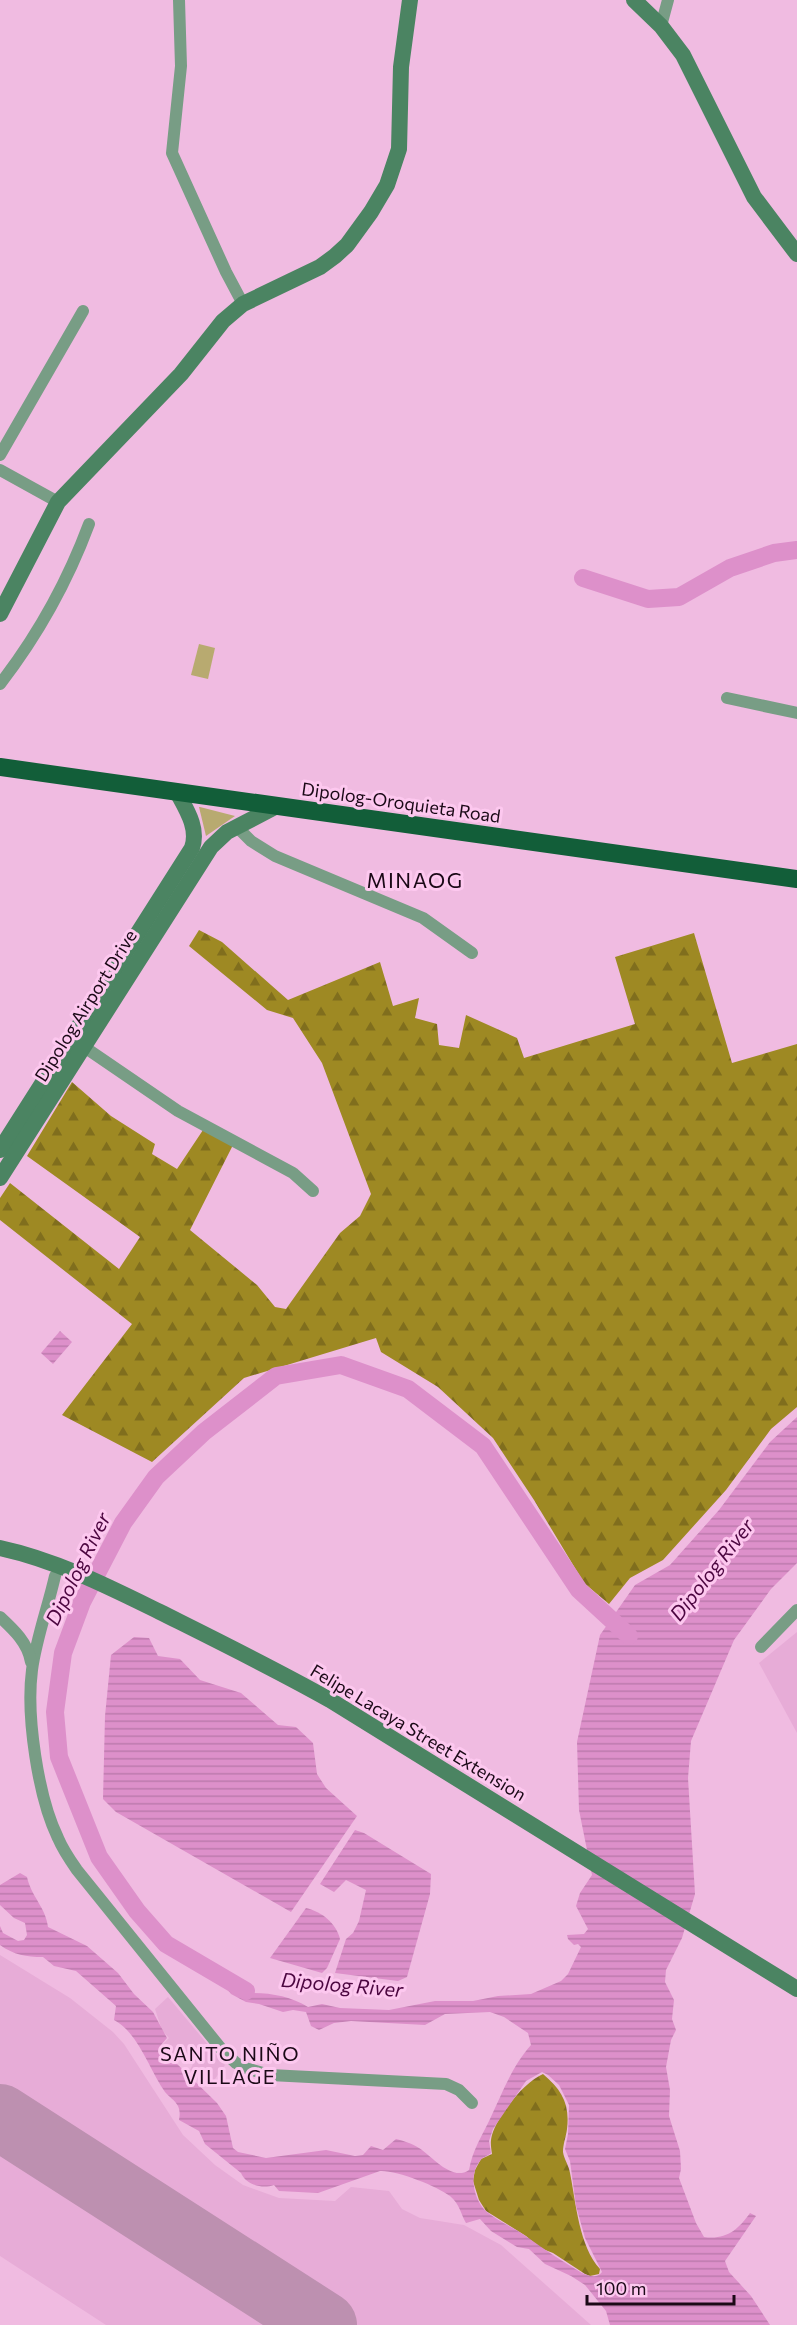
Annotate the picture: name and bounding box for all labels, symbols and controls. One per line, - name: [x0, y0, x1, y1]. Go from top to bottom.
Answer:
- street label: Dipolog-Oroquieta Road: [300, 777, 502, 827]
- district label: MINAOG: [366, 867, 464, 892]
- street label: Dipolog Airport Drive: [29, 925, 141, 1085]
- water label: Dipolog River: [39, 1507, 115, 1629]
- water label: Dipolog River: [664, 1513, 759, 1625]
- street label: Felipe Lacaya Street Extension: [307, 1659, 530, 1805]
- water label: Dipolog River: [280, 1967, 405, 2001]
- district label: SANTO NIÑO VILLAGE: [160, 2041, 300, 2088]
- scale bar: [587, 2268, 734, 2306]
- text: 100 m: [596, 2277, 646, 2299]

